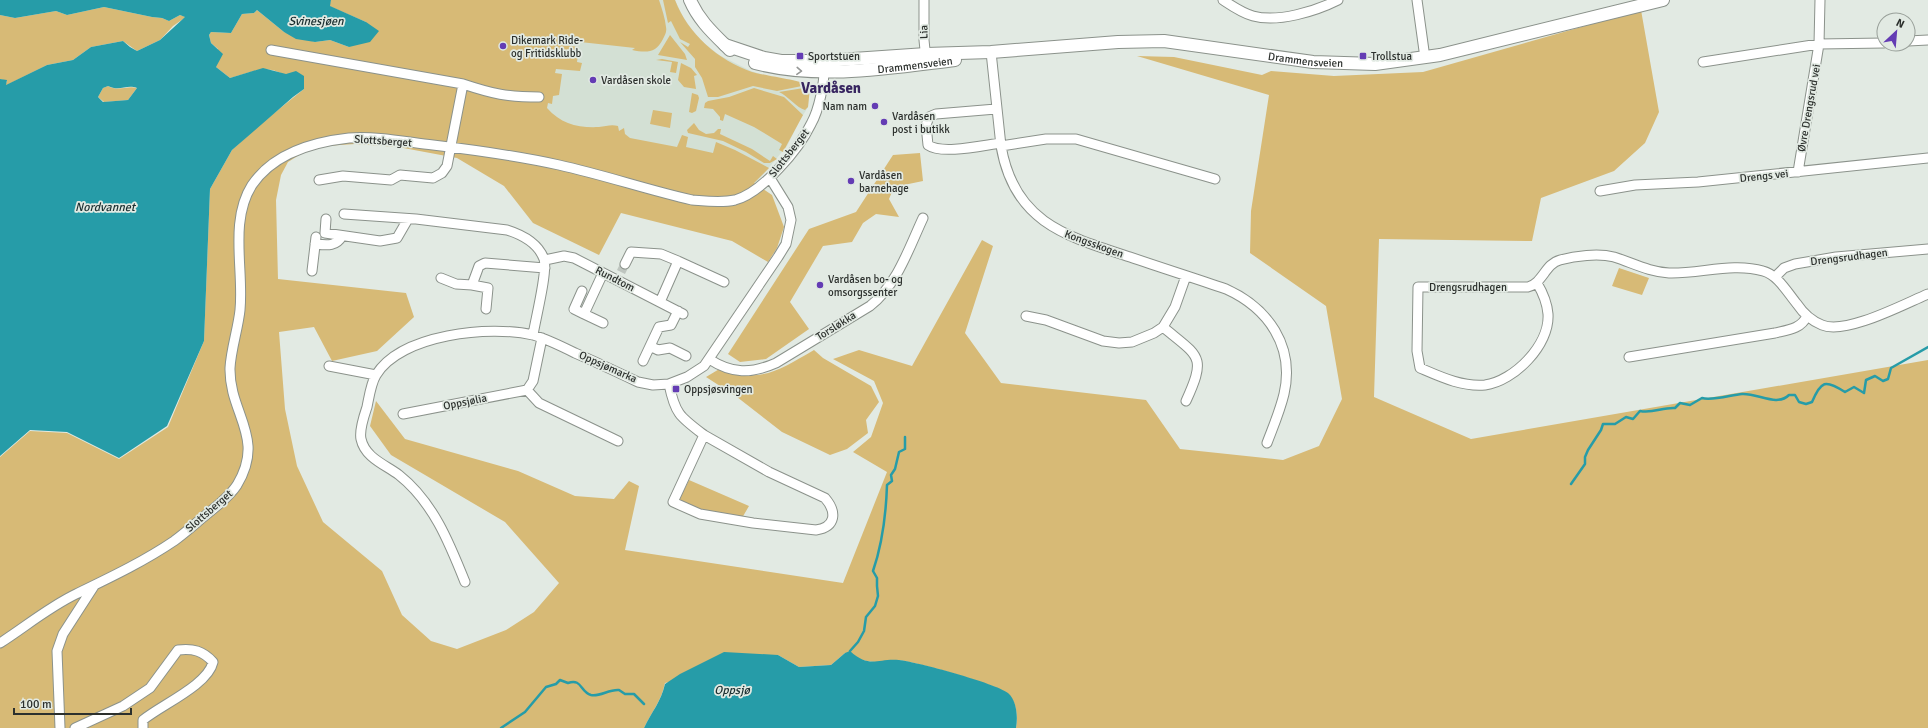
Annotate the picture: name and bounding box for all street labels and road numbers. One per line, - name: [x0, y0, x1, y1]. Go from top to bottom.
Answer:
- street label: Lia: [917, 24, 931, 39]
- street label: Drammensveien: [1267, 49, 1343, 69]
- street label: Drammensveien: [877, 54, 953, 76]
- street label: Øvre Drengsrud vei: [1795, 63, 1823, 153]
- street label: Slottsberget: [766, 126, 812, 180]
- street label: Slottsberget: [354, 133, 412, 150]
- street label: Drengs vei: [1739, 167, 1789, 185]
- street label: Kongsskogen: [1063, 227, 1125, 261]
- street label: Drengsrudhagen: [1810, 246, 1888, 268]
- street label: Rundtom: [593, 264, 637, 295]
- street label: Drengsrudhagen: [1429, 281, 1507, 294]
- street label: Torsløkka: [814, 308, 859, 343]
- street label: Oppsjømarka: [577, 348, 639, 386]
- street label: Oppsjølia: [442, 391, 488, 413]
- street label: Slottsberget: [183, 487, 235, 535]

